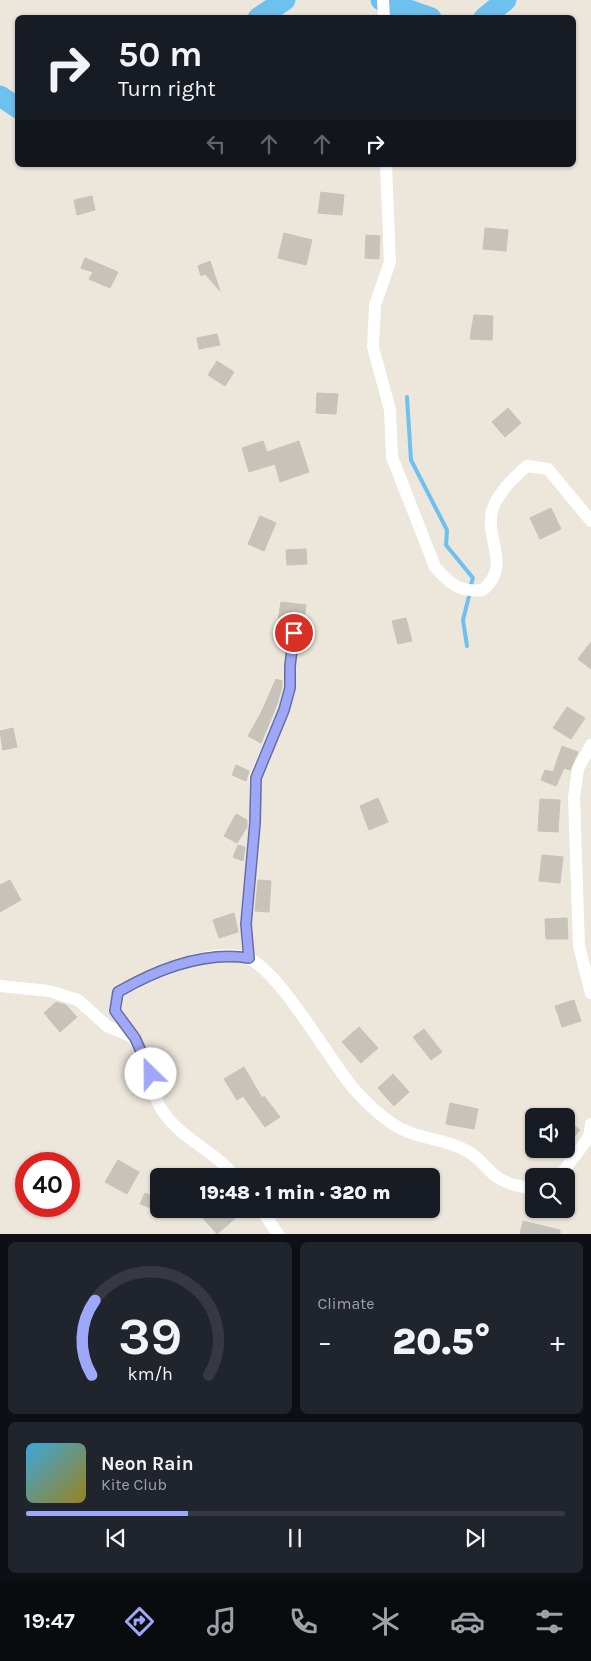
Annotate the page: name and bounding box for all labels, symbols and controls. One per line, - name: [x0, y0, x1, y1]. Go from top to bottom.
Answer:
- text: 50 m: [118, 34, 203, 75]
- icon: right: [35, 35, 100, 100]
- text: Turn right: [118, 76, 216, 102]
- icon: left: [202, 130, 230, 158]
- icon: ahead: [255, 130, 283, 158]
- icon: ahead: [308, 130, 336, 158]
- icon: right: [361, 130, 389, 158]
- pin: [273, 612, 315, 654]
- icon: arrive: [280, 619, 308, 647]
- position arrow: [124, 1047, 176, 1099]
- map controls: [525, 1108, 575, 1218]
- button: sound: [525, 1108, 575, 1158]
- speed limit sign: 40: [15, 1152, 80, 1217]
- button: search: [525, 1168, 575, 1218]
- text: 19:48 · 1 min · 320 m: [200, 1182, 390, 1204]
- text: Climate: [318, 1294, 375, 1313]
- text: 39: [118, 1306, 182, 1367]
- text: 20.5°: [392, 1319, 491, 1364]
- text: −: [318, 1325, 332, 1358]
- text: +: [550, 1325, 565, 1358]
- text: km/h: [127, 1364, 172, 1385]
- text: Neon Rain: [101, 1453, 194, 1475]
- text: Kite Club: [101, 1475, 167, 1494]
- icon: previous: [102, 1524, 130, 1552]
- icon: pause: [281, 1524, 309, 1552]
- icon: next: [461, 1524, 489, 1552]
- icon: directions: [122, 1604, 157, 1639]
- icon: music: [204, 1604, 239, 1639]
- icon: phone: [286, 1604, 321, 1639]
- icon: climate: [368, 1604, 403, 1639]
- icon: car: [450, 1604, 485, 1639]
- icon: filters: [532, 1604, 567, 1639]
- text: 19:47: [24, 1608, 75, 1634]

